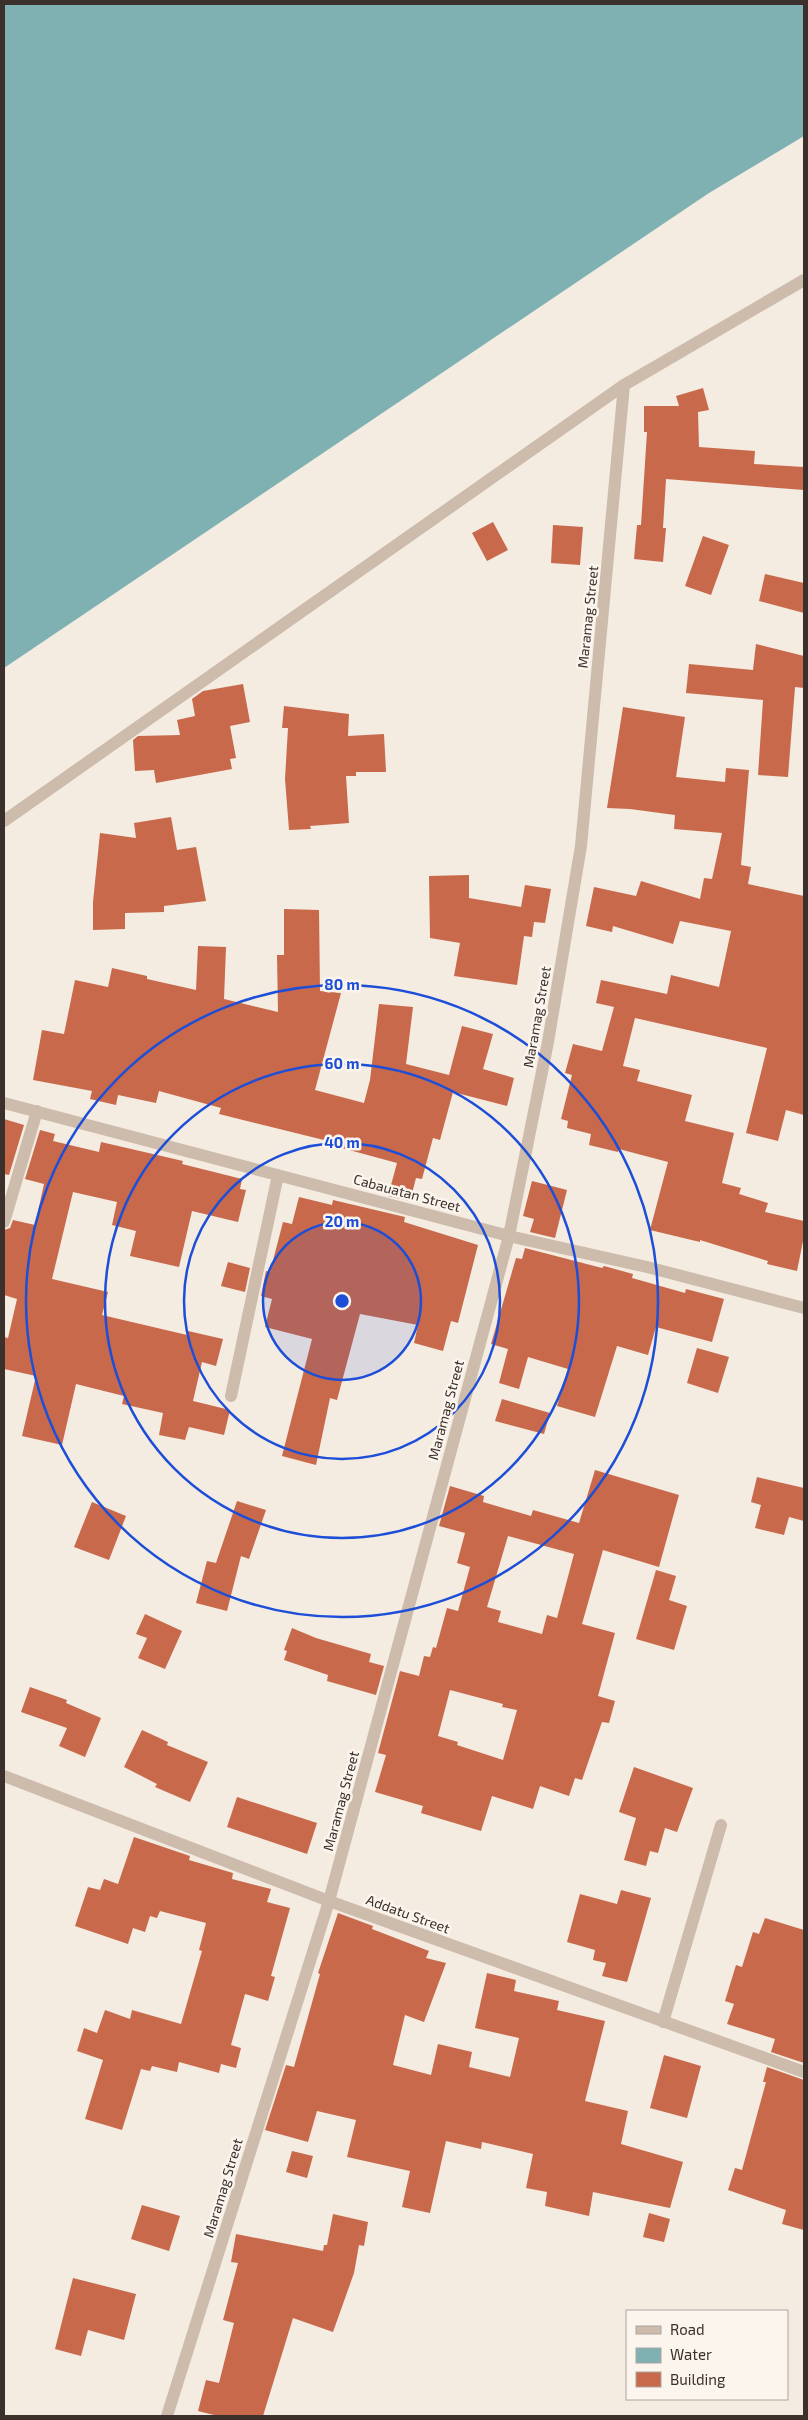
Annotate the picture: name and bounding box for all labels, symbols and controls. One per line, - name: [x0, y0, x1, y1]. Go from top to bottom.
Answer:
- street label: Maramag Street: [574, 565, 601, 669]
- street label: Maramag Street: [519, 965, 554, 1069]
- text: 80 m: [324, 975, 360, 993]
- text: 60 m: [325, 1054, 359, 1072]
- text: 40 m: [324, 1133, 360, 1151]
- street label: Cabauatan Street: [352, 1170, 463, 1215]
- text: 20 m: [325, 1212, 359, 1230]
- centre of rings: [333, 1292, 351, 1310]
- street label: Maramag Street: [424, 1358, 467, 1462]
- street label: Maramag Street: [319, 1749, 362, 1853]
- street label: Addatu Street: [364, 1891, 452, 1937]
- street label: Maramag Street: [199, 2136, 246, 2240]
- legend: [626, 2310, 788, 2400]
- text: Road: [670, 2320, 705, 2338]
- text: Water: [670, 2345, 712, 2363]
- text: Building: [670, 2370, 726, 2388]

